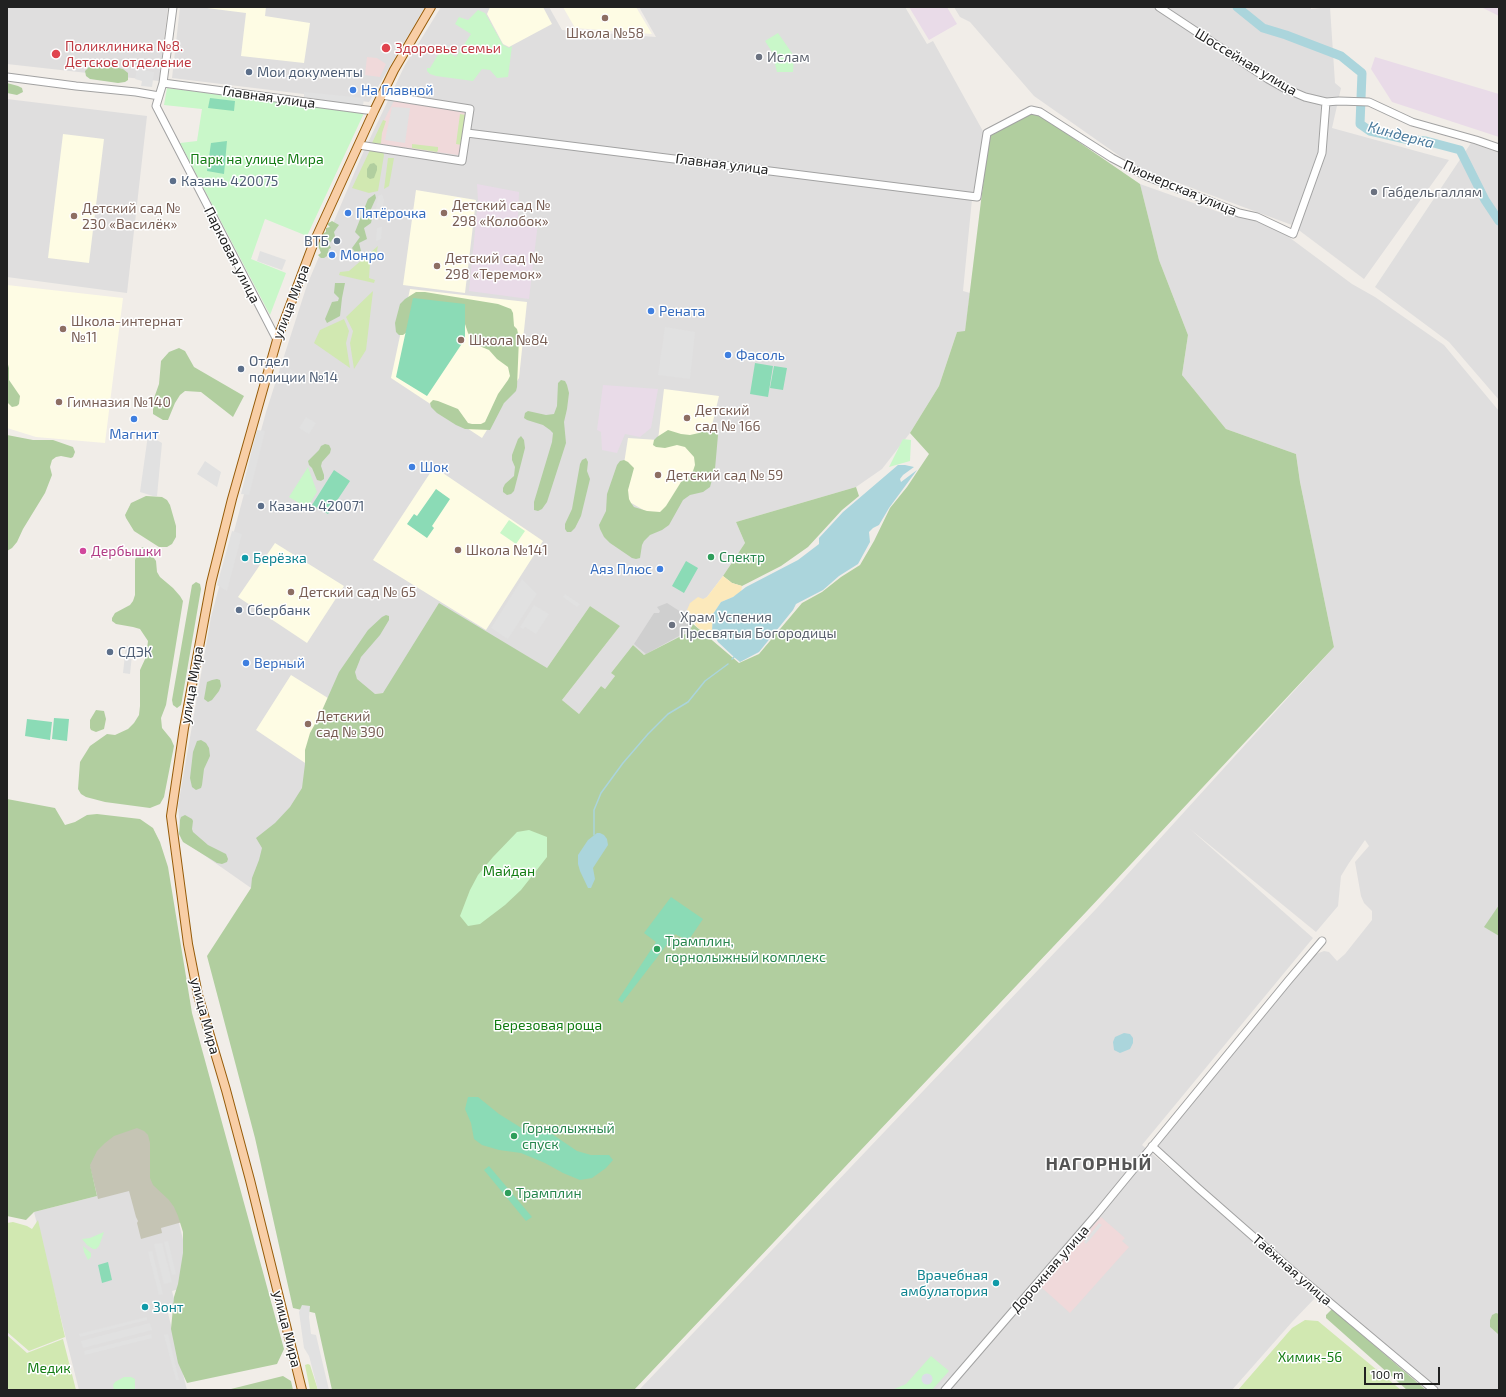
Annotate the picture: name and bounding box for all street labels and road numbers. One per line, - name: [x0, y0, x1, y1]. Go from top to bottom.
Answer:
- street label: Шоссейная улица: [1192, 25, 1300, 99]
- street label: Главная улица: [222, 82, 316, 112]
- street label: Главная улица: [675, 150, 769, 178]
- street label: Пионерская улица: [1121, 157, 1239, 219]
- street label: Парковая улица: [200, 204, 264, 306]
- street label: улица Мира: [269, 262, 313, 342]
- street label: улица Мира: [177, 645, 207, 725]
- street label: улица Мира: [187, 976, 223, 1056]
- street label: Дорожная улица: [1007, 1222, 1093, 1316]
- street label: Таёжная улица: [1249, 1231, 1335, 1309]
- street label: улица Мира: [269, 1289, 305, 1369]

